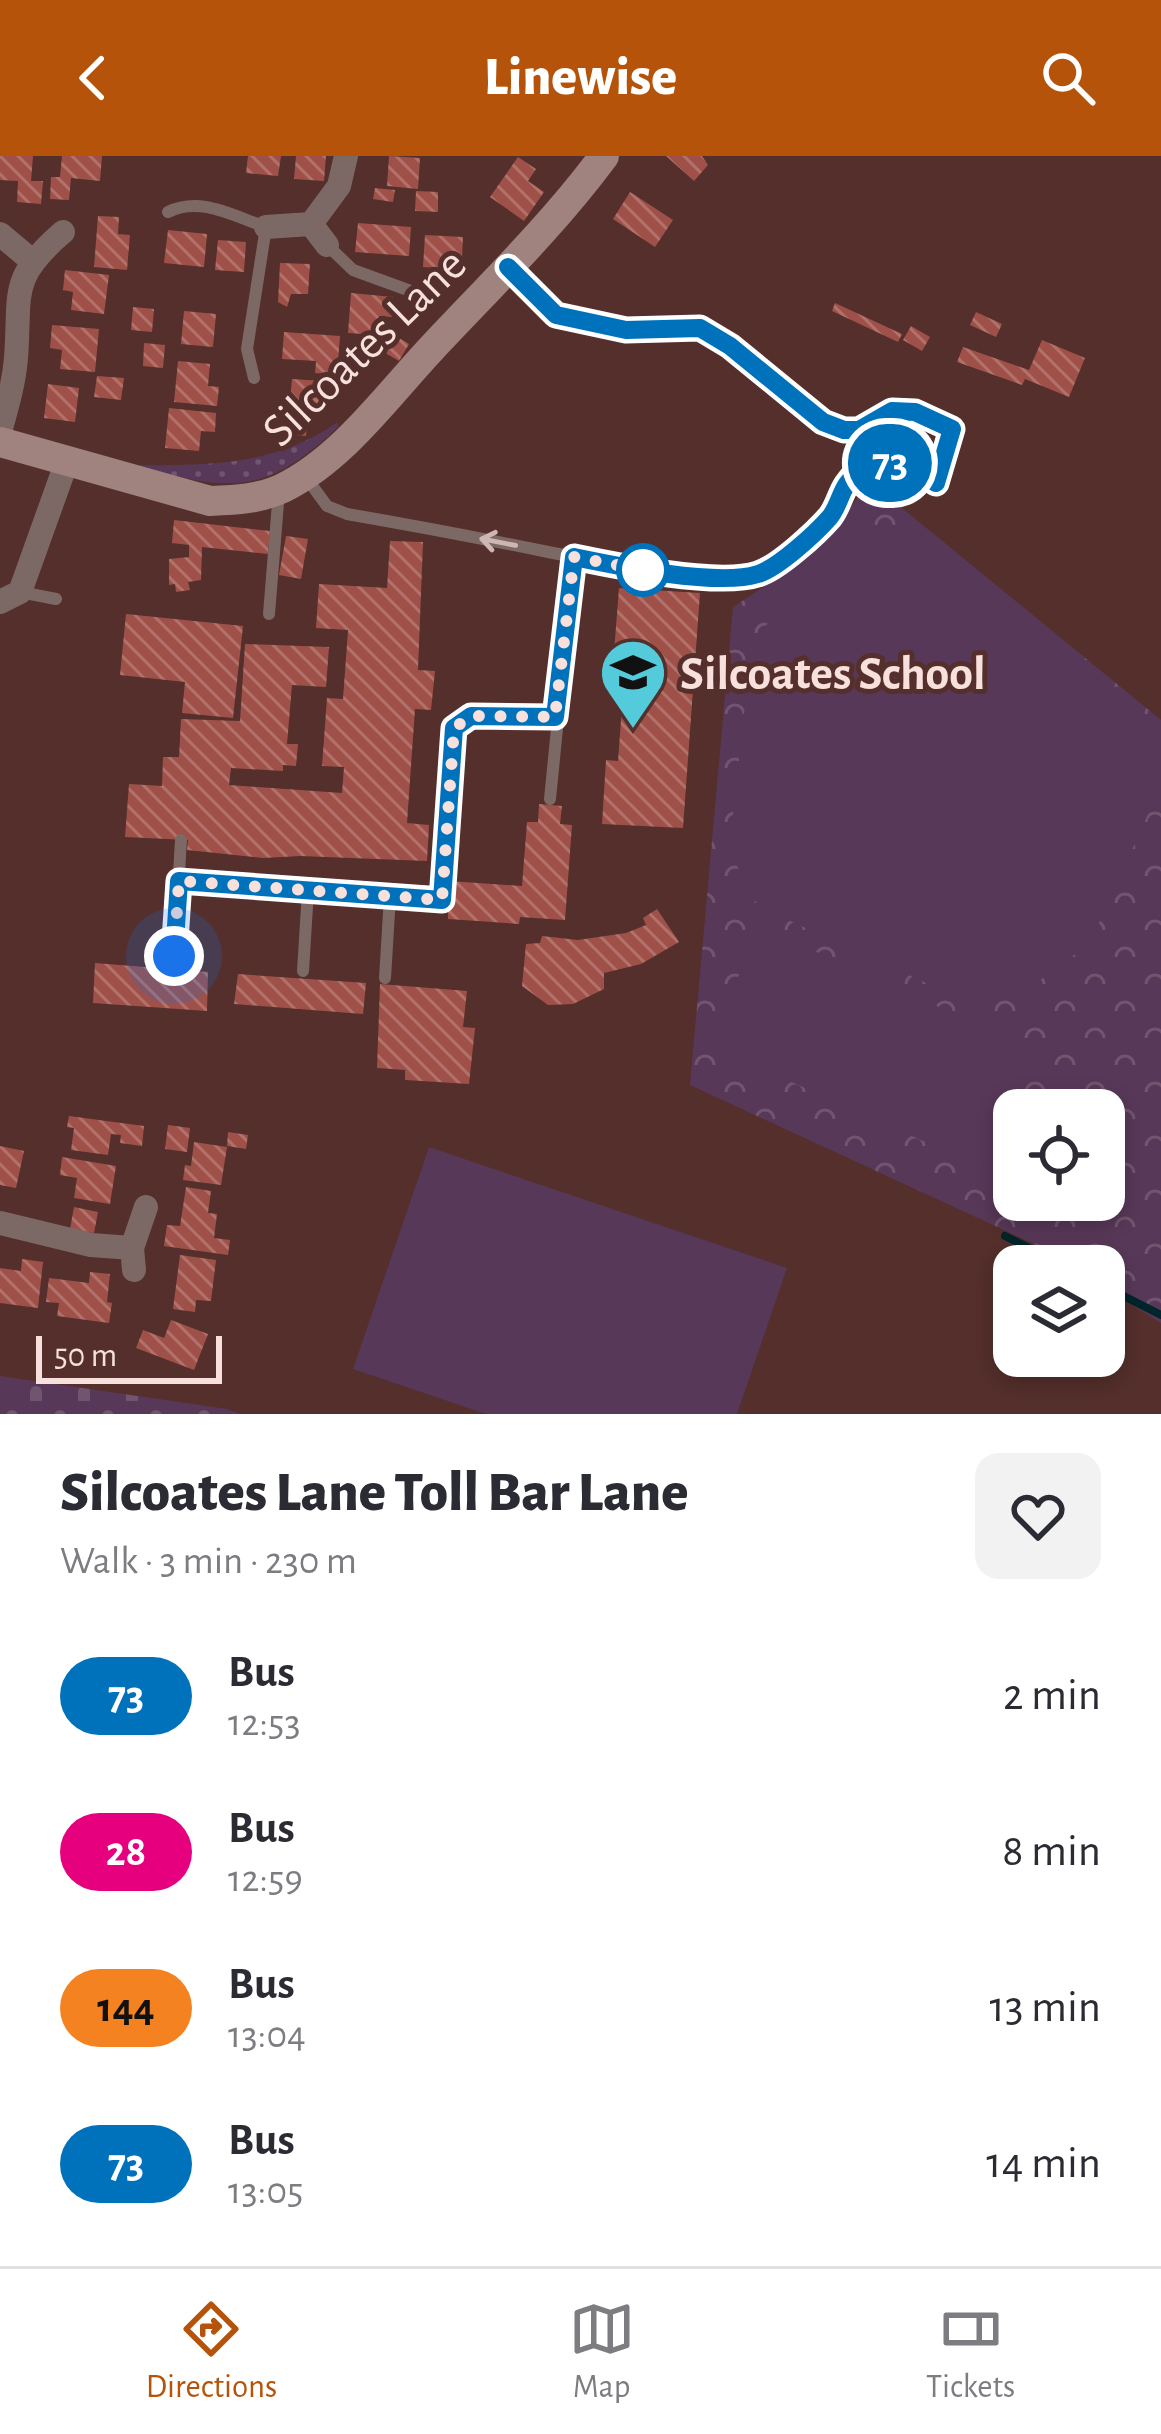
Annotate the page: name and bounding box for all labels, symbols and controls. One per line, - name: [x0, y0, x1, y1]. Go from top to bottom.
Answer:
- icon: back: [60, 45, 126, 111]
- icon: search: [1035, 45, 1101, 111]
- text: Linewise: [484, 51, 677, 105]
- street label: Silcoates Lane: [254, 240, 476, 456]
- line badge: 73: [836, 424, 944, 502]
- text: 73: [872, 442, 908, 484]
- one-way arrow: [480, 529, 518, 552]
- unlabelled marker: [618, 545, 668, 595]
- school or university icon: Silcoates School: [598, 637, 668, 731]
- place label: Silcoates School: [680, 651, 986, 699]
- your location: [144, 926, 204, 986]
- map controls: [993, 1089, 1125, 1377]
- button: locate: [993, 1089, 1125, 1221]
- button: layers: [993, 1245, 1125, 1377]
- scale bar: [36, 1330, 222, 1383]
- text: 50 m: [54, 1340, 117, 1373]
- button: heart: [975, 1453, 1101, 1579]
- text: Silcoates Lane Toll Bar Lane: [60, 1464, 688, 1521]
- text: Walk · 3 min · 230 m: [60, 1542, 357, 1581]
- text: Bus: [228, 1650, 295, 1695]
- text: 2 min: [1003, 1673, 1101, 1718]
- text: 73: [108, 1675, 144, 1717]
- text: 12:53: [228, 1704, 300, 1743]
- text: Bus: [228, 1806, 295, 1851]
- text: 8 min: [1002, 1829, 1101, 1874]
- text: 28: [106, 1831, 146, 1873]
- text: 12:59: [228, 1860, 303, 1899]
- text: Bus: [228, 1962, 295, 2007]
- text: 13 min: [989, 1985, 1101, 2030]
- text: 144: [97, 1987, 155, 2029]
- text: 13:04: [228, 2016, 306, 2055]
- text: Bus: [228, 2118, 295, 2163]
- text: 14 min: [986, 2141, 1101, 2186]
- text: 73: [108, 2143, 144, 2185]
- text: 13:05: [228, 2172, 303, 2211]
- tab: Directions: [146, 2296, 277, 2408]
- tab: Map: [569, 2296, 635, 2408]
- tab: Tickets: [926, 2296, 1015, 2408]

